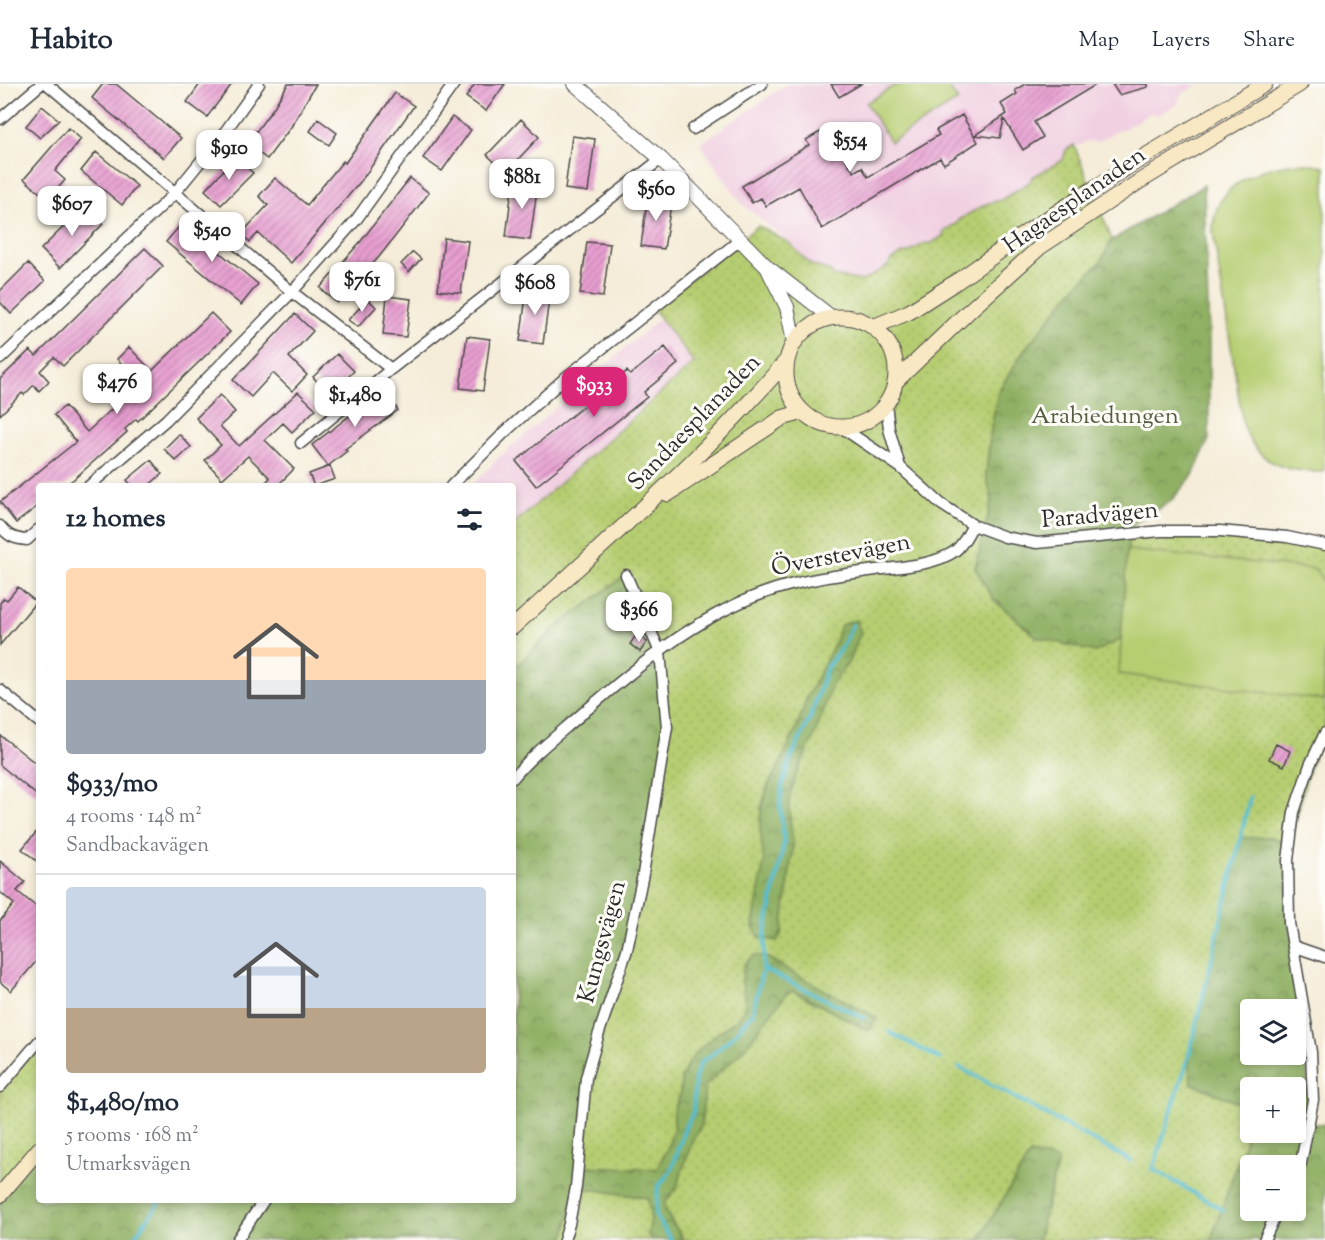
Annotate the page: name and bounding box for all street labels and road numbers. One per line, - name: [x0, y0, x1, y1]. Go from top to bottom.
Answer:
- street label: Hagaesplanaden: [997, 139, 1153, 263]
- street label: Sandaesplanaden: [621, 347, 769, 499]
- street label: Paradvägen: [1040, 494, 1160, 538]
- street label: Överstevägen: [768, 526, 914, 586]
- street label: Kungsvägen: [570, 877, 636, 1007]

